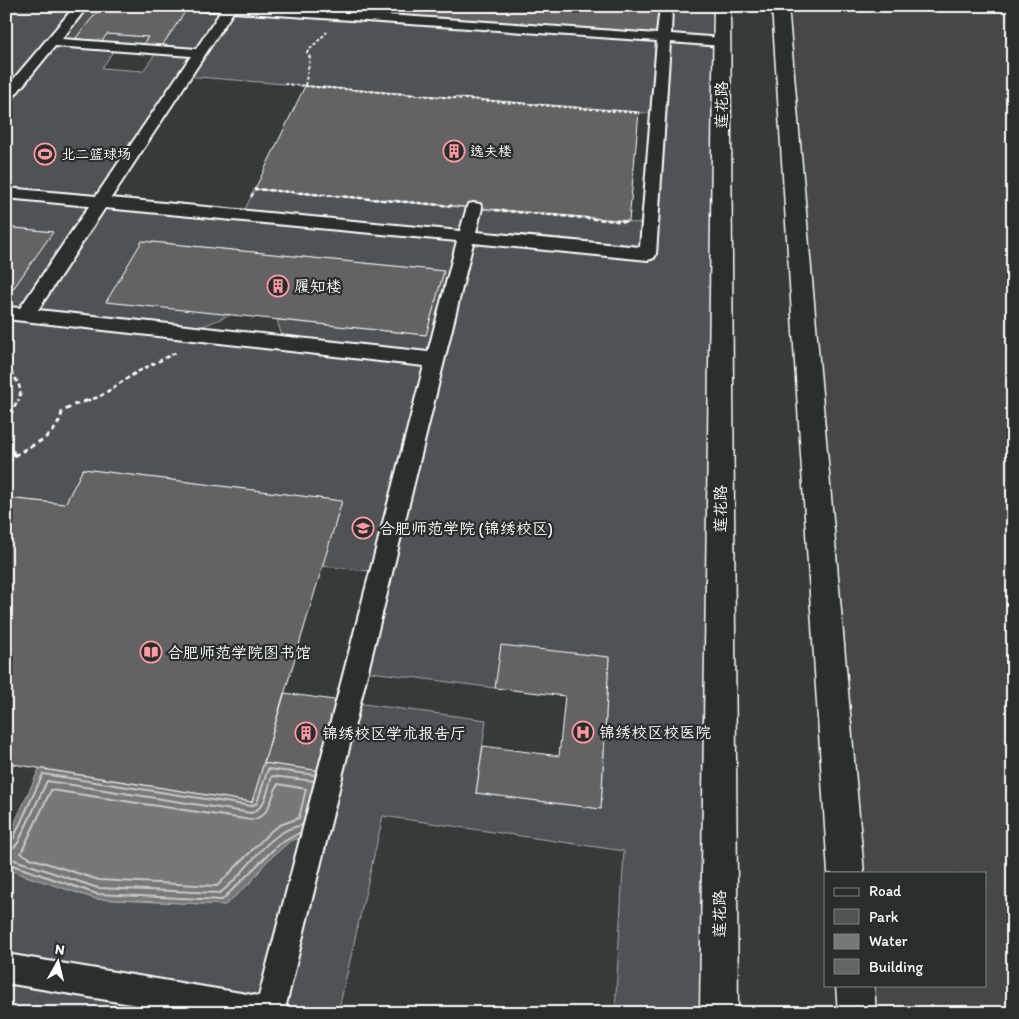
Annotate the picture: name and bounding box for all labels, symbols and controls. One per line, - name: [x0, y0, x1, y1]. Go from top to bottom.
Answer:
- street label: 莲花路: [712, 81, 731, 129]
- building icon: 逸夫楼: [442, 139, 466, 163]
- sports icon: 北二篮球场: [33, 142, 57, 166]
- place label: 逸夫楼: [470, 143, 512, 160]
- place label: 北二篮球场: [61, 146, 131, 163]
- building icon: 履知楼: [266, 274, 290, 298]
- place label: 履知楼: [294, 277, 342, 296]
- street label: 莲花路: [711, 485, 730, 533]
- school or university icon: 合肥师范学院 (锦绣校区): [351, 516, 375, 540]
- place label: 合肥师范学院 (锦绣校区): [379, 519, 553, 538]
- library icon: 合肥师范学院图书馆: [139, 640, 163, 664]
- place label: 合肥师范学院图书馆: [167, 643, 311, 662]
- hospital icon: 锦绣校区校医院: [571, 720, 595, 744]
- building icon: 锦绣校区学术报告厅: [294, 721, 318, 745]
- place label: 锦绣校区校医院: [599, 723, 711, 742]
- place label: 锦绣校区学术报告厅: [322, 724, 466, 743]
- legend: [824, 872, 986, 986]
- text: Road: [869, 882, 902, 900]
- street label: 莲花路: [710, 890, 729, 938]
- text: Park: [869, 908, 899, 926]
- text: Water: [869, 932, 908, 950]
- north arrow: [32, 936, 82, 986]
- text: N: [54, 941, 66, 959]
- text: Building: [869, 958, 923, 976]

